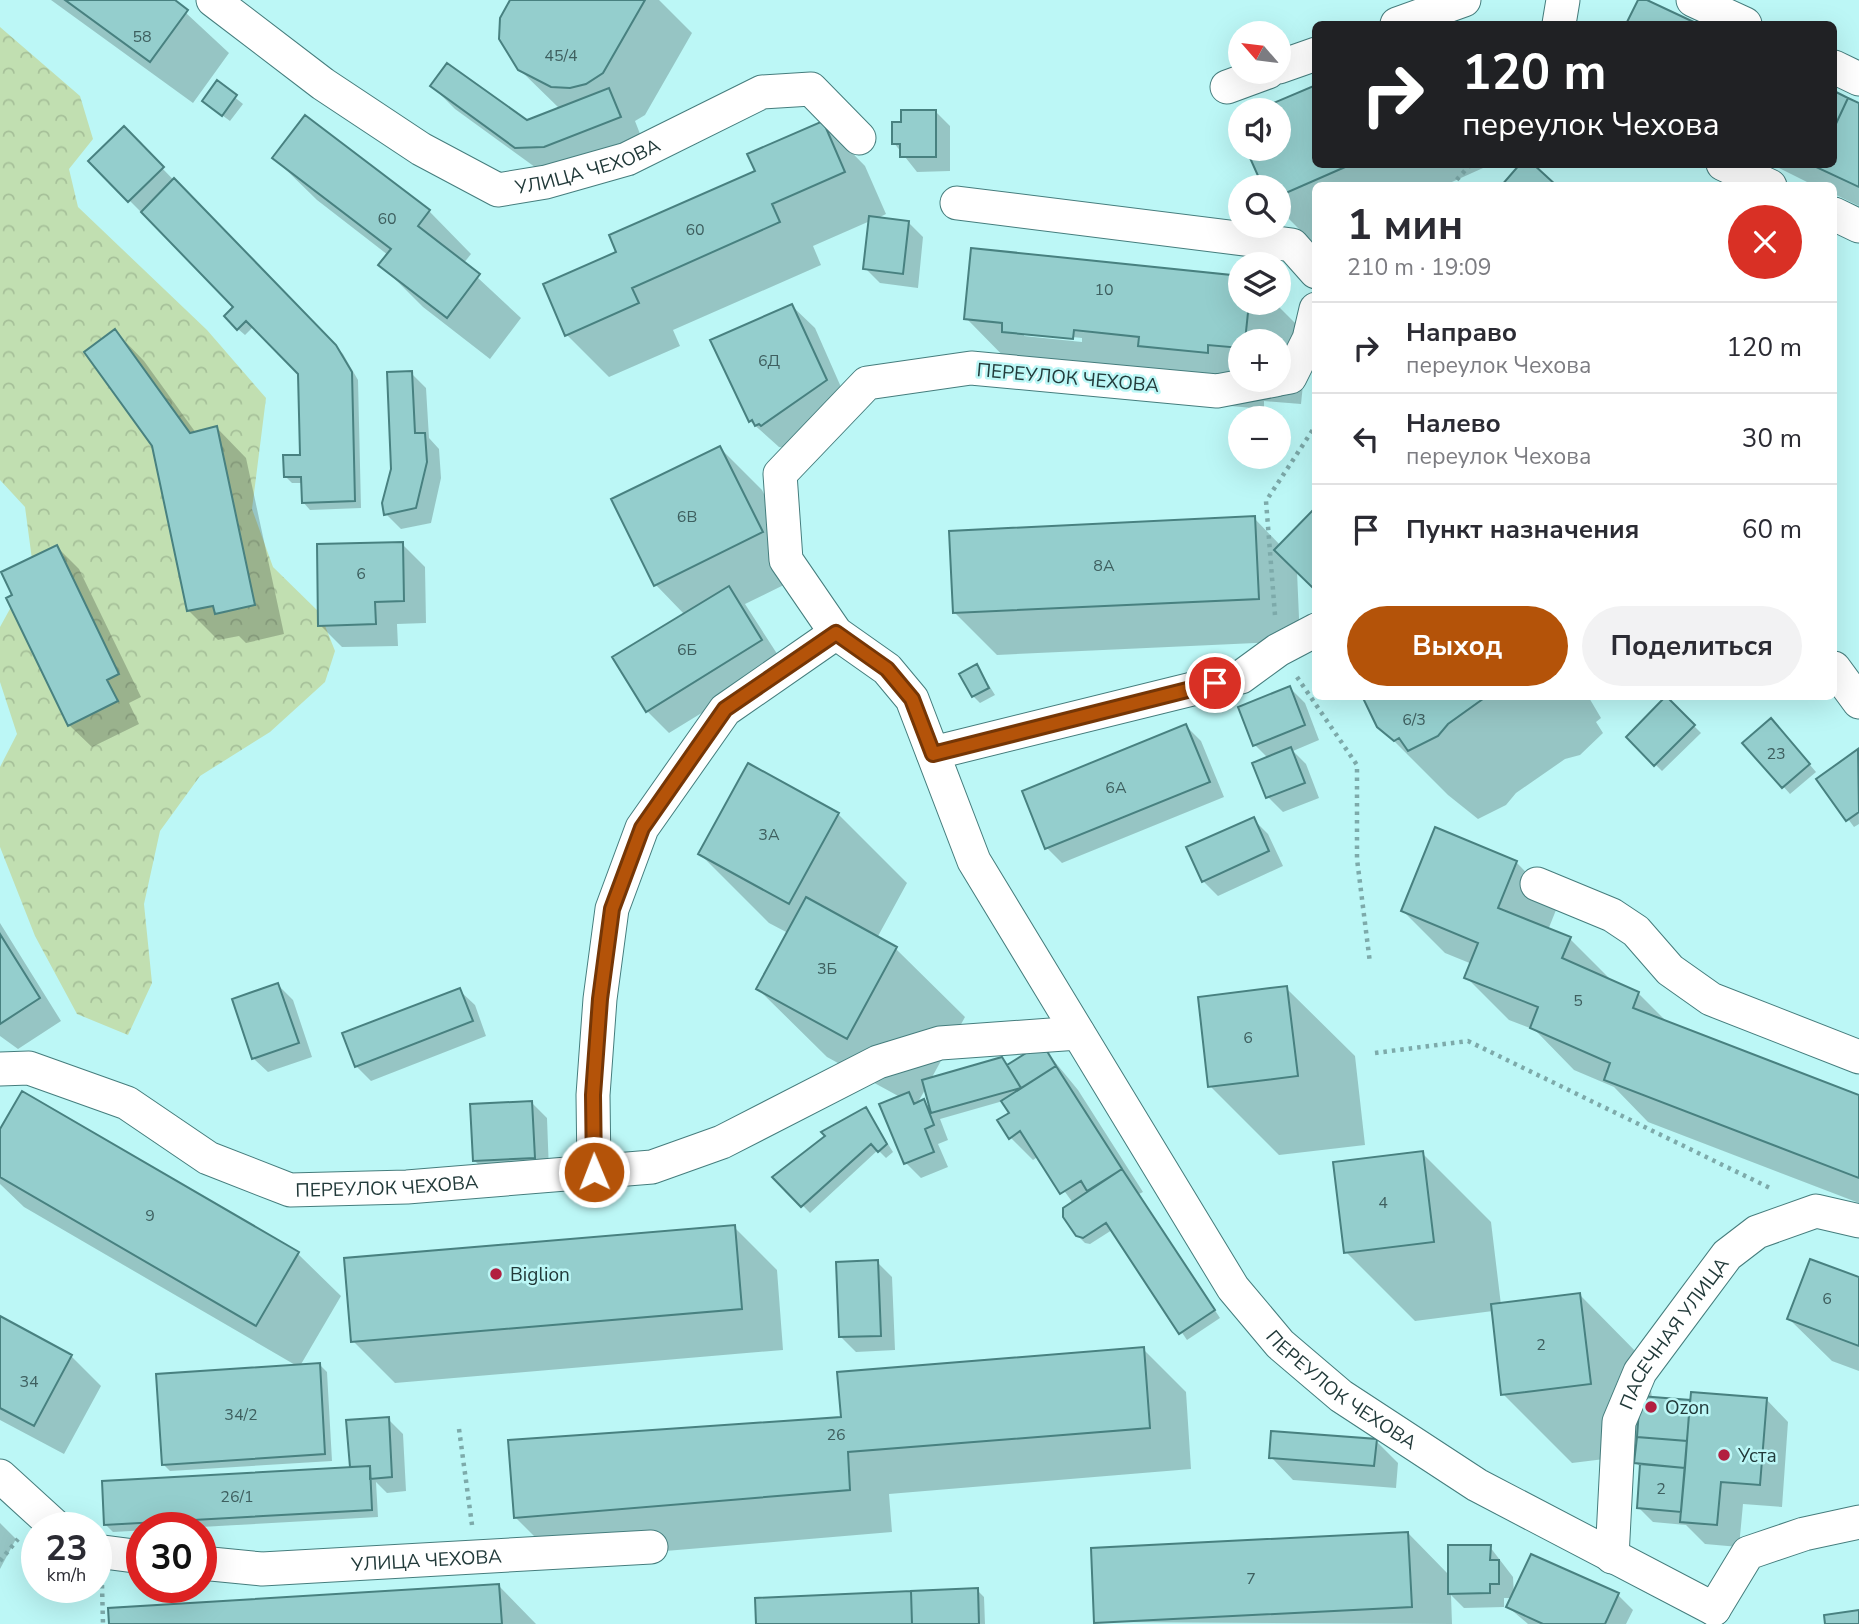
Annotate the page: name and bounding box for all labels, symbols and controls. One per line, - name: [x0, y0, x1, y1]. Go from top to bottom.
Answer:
- north arrow: [1228, 21, 1292, 84]
- map controls: [1228, 21, 1291, 469]
- house number: 58: [132, 26, 152, 48]
- text: 120 m: [1462, 39, 1606, 106]
- house number: 45/4: [544, 45, 578, 67]
- icon: right: [1347, 49, 1438, 140]
- button: sound: [1228, 98, 1291, 161]
- text: переулок Чехова: [1462, 103, 1720, 146]
- street label: УЛИЦА ЧЕХОВА: [512, 132, 665, 201]
- button: search: [1228, 175, 1291, 238]
- text: 1 мин: [1347, 197, 1463, 254]
- button: close: [1728, 205, 1802, 279]
- house number: 60: [377, 208, 397, 230]
- house number: 60: [685, 219, 705, 241]
- button: layers: [1228, 252, 1291, 315]
- text: 210 m · 19:09: [1347, 252, 1492, 283]
- house number: 10: [1094, 279, 1114, 301]
- text: Направо: [1406, 315, 1517, 350]
- button: +: [1228, 329, 1291, 392]
- icon: right: [1347, 329, 1385, 367]
- text: 120 m: [1726, 330, 1802, 365]
- house number: 6Д: [758, 350, 781, 372]
- text: переулок Чехова: [1406, 350, 1591, 381]
- street label: ПЕРЕУЛОК ЧЕХОВА: [976, 357, 1160, 399]
- button: −: [1228, 406, 1291, 469]
- text: Налево: [1406, 406, 1501, 441]
- icon: left: [1347, 420, 1385, 458]
- text: 30 m: [1742, 421, 1802, 456]
- text: переулок Чехова: [1406, 441, 1591, 472]
- house number: 6В: [677, 506, 697, 528]
- icon: arrive: [1347, 511, 1385, 549]
- text: Пункт назначения: [1406, 512, 1639, 547]
- text: 60 m: [1742, 512, 1802, 547]
- house number: 8А: [1093, 555, 1115, 577]
- house number: 6: [356, 563, 366, 585]
- button: Выход: [1347, 606, 1568, 686]
- button: Поделиться: [1582, 606, 1802, 686]
- house number: 6Б: [677, 639, 697, 661]
- pin: [1185, 653, 1245, 713]
- icon: arrive: [1196, 664, 1234, 702]
- house number: 6/3: [1402, 709, 1426, 731]
- house number: 23: [1766, 743, 1786, 765]
- house number: 6А: [1105, 777, 1127, 799]
- house number: 3А: [758, 824, 780, 846]
- house number: 3Б: [817, 958, 837, 980]
- house number: 5: [1573, 990, 1583, 1012]
- house number: 6: [1243, 1027, 1253, 1049]
- position arrow: [557, 1135, 631, 1209]
- street label: ПЕРЕУЛОК ЧЕХОВА: [295, 1169, 480, 1204]
- house number: 4: [1378, 1192, 1388, 1214]
- house number: 9: [145, 1205, 155, 1227]
- street label: ПАСЕЧНАЯ УЛИЦА: [1614, 1252, 1735, 1414]
- place label: Biglion: [510, 1262, 570, 1288]
- marker: Biglion: [488, 1266, 504, 1282]
- house number: 6: [1822, 1288, 1832, 1310]
- street label: ПЕРЕУЛОК ЧЕХОВА: [1260, 1325, 1422, 1456]
- house number: 2: [1536, 1334, 1546, 1356]
- house number: 34: [19, 1371, 39, 1393]
- place label: Ozon: [1665, 1395, 1710, 1421]
- marker: Ozon: [1643, 1399, 1659, 1415]
- house number: 34/2: [224, 1404, 258, 1426]
- house number: 26: [826, 1424, 846, 1446]
- place label: Уста: [1737, 1443, 1777, 1469]
- marker: Уста: [1716, 1447, 1732, 1463]
- house number: 2: [1656, 1478, 1666, 1500]
- house number: 26/1: [220, 1486, 254, 1508]
- speed limit sign: 30: [126, 1512, 217, 1603]
- text: 23: [45, 1525, 88, 1572]
- street label: УЛИЦА ЧЕХОВА: [349, 1543, 503, 1578]
- text: km/h: [47, 1563, 86, 1587]
- house number: 7: [1246, 1568, 1256, 1590]

